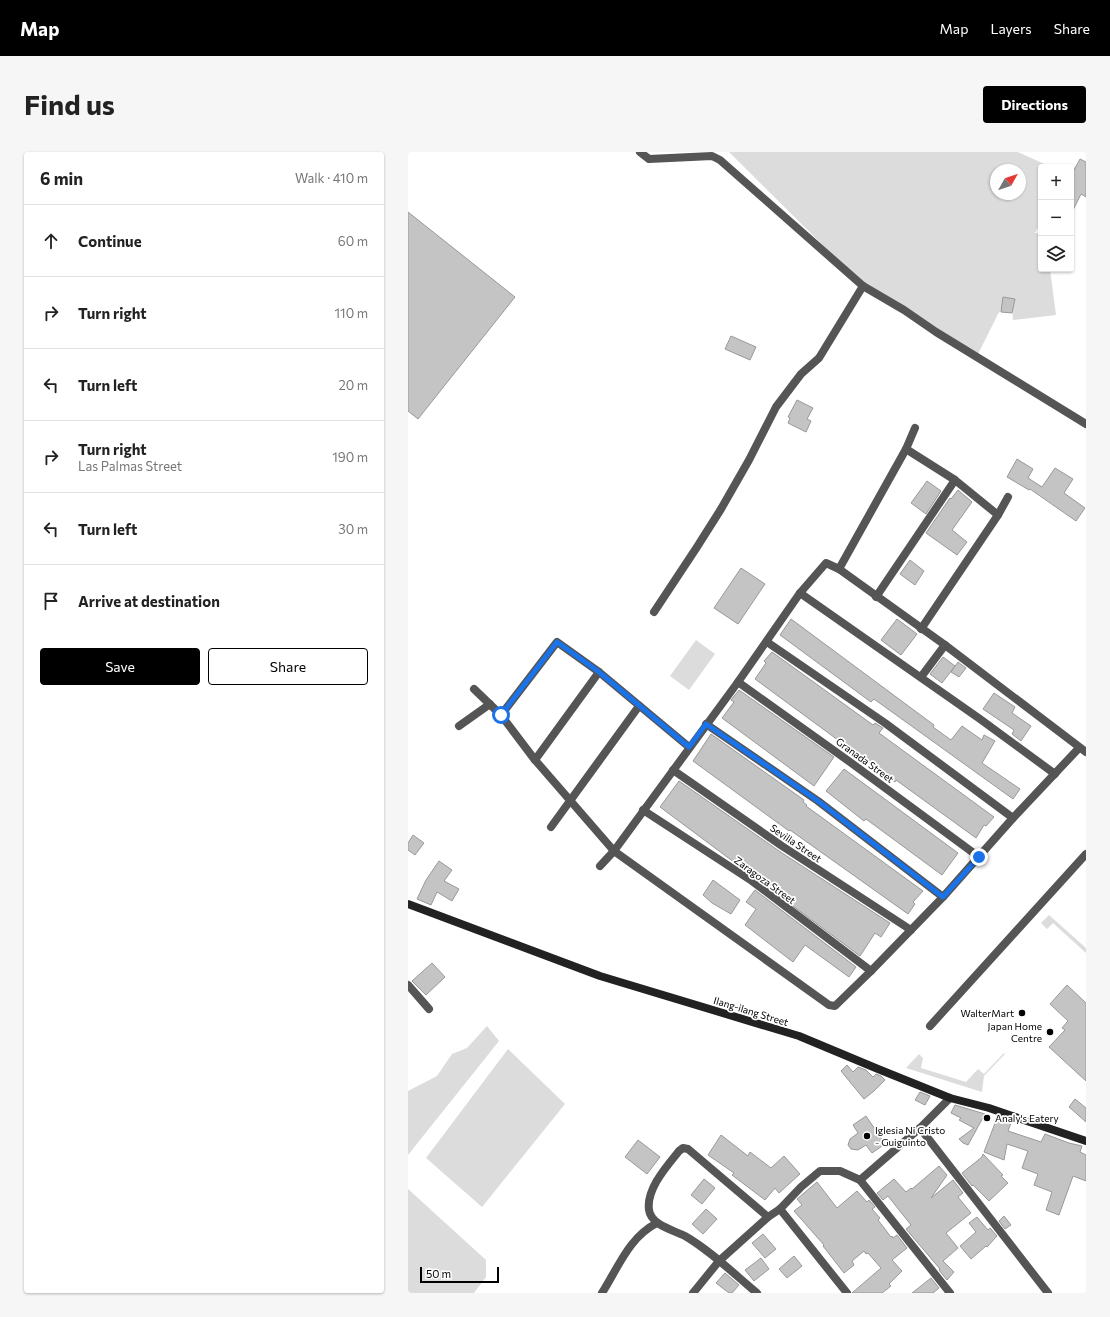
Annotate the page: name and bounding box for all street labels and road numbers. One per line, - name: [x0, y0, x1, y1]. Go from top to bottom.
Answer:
- street label: Granada Street: [834, 735, 896, 785]
- street label: Sevilla Street: [768, 821, 824, 865]
- street label: Zaragoza Street: [732, 854, 798, 906]
- street label: Ilang-ilang Street: [712, 994, 790, 1028]

